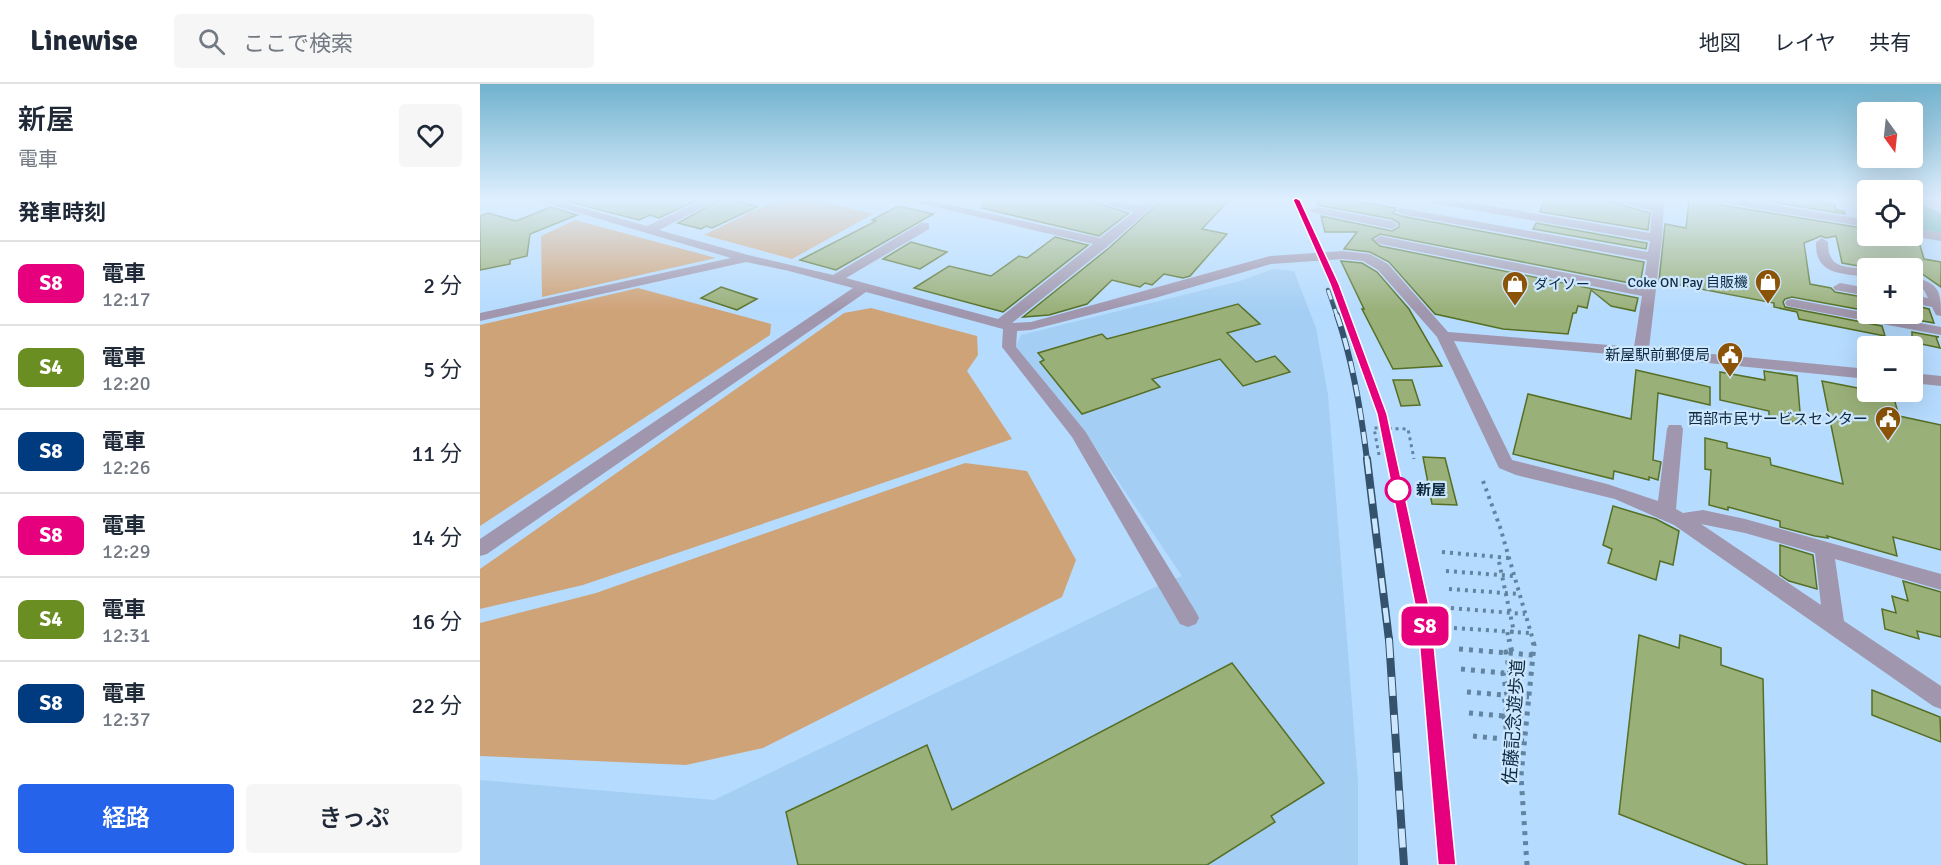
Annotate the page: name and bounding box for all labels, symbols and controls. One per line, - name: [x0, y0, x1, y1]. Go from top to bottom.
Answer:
- search box: [174, 14, 594, 68]
- text: Linewise: [30, 24, 138, 58]
- icon: search: [195, 25, 228, 58]
- text: ここで検索: [243, 30, 353, 57]
- text: 地図: [1699, 30, 1741, 56]
- text: レイヤ: [1774, 30, 1836, 56]
- text: 共有: [1869, 30, 1911, 56]
- north arrow: [1857, 102, 1923, 168]
- map controls: [1857, 102, 1923, 402]
- text: 新屋: [18, 103, 74, 137]
- button: heart: [399, 104, 462, 167]
- text: 電車: [18, 147, 58, 172]
- button: locate: [1857, 180, 1923, 246]
- text: 発車時刻: [18, 199, 106, 226]
- button: +: [1857, 258, 1923, 324]
- text: 電車: [102, 260, 146, 287]
- shop icon: Coke ON Pay 自販機: [1753, 267, 1783, 305]
- shop icon: ダイソー: [1500, 269, 1530, 307]
- text: S8: [39, 270, 63, 296]
- text: 2 分: [423, 272, 462, 299]
- place label: Coke ON Pay 自販機: [1628, 274, 1748, 291]
- place label: ダイソー: [1534, 276, 1590, 293]
- text: 12:17: [102, 287, 151, 312]
- button: −: [1857, 336, 1923, 402]
- public building icon: 新屋駅前郵便局: [1715, 340, 1745, 378]
- text: 電車: [102, 344, 146, 371]
- place label: 新屋駅前郵便局: [1605, 346, 1710, 364]
- text: S4: [39, 354, 63, 380]
- text: 5 分: [423, 356, 462, 383]
- text: 12:20: [102, 371, 151, 396]
- public building icon: 西部市民サービスセンター: [1873, 404, 1903, 442]
- place label: 西部市民サービスセンター: [1688, 410, 1868, 428]
- text: 電車: [102, 428, 146, 455]
- text: S8: [39, 438, 63, 464]
- text: 11 分: [411, 440, 462, 467]
- text: 12:26: [102, 455, 151, 480]
- marker: 新屋: [1385, 477, 1411, 503]
- place label: 新屋: [1416, 481, 1446, 499]
- text: 電車: [102, 512, 146, 539]
- text: S8: [39, 522, 63, 548]
- text: 14 分: [411, 524, 462, 551]
- text: 12:29: [102, 539, 151, 564]
- text: 電車: [102, 596, 146, 623]
- text: S4: [39, 606, 63, 632]
- line badge: S8: [1398, 606, 1452, 646]
- text: 16 分: [411, 608, 462, 635]
- text: S8: [1413, 613, 1437, 639]
- text: 12:31: [102, 623, 151, 648]
- street label: 佐藤記念遊歩道: [1499, 658, 1529, 786]
- text: 電車: [102, 680, 146, 707]
- text: S8: [39, 690, 63, 716]
- text: 22 分: [411, 692, 462, 719]
- text: 12:37: [102, 707, 151, 732]
- button: 経路: [18, 784, 234, 853]
- button: きっぷ: [246, 784, 462, 853]

